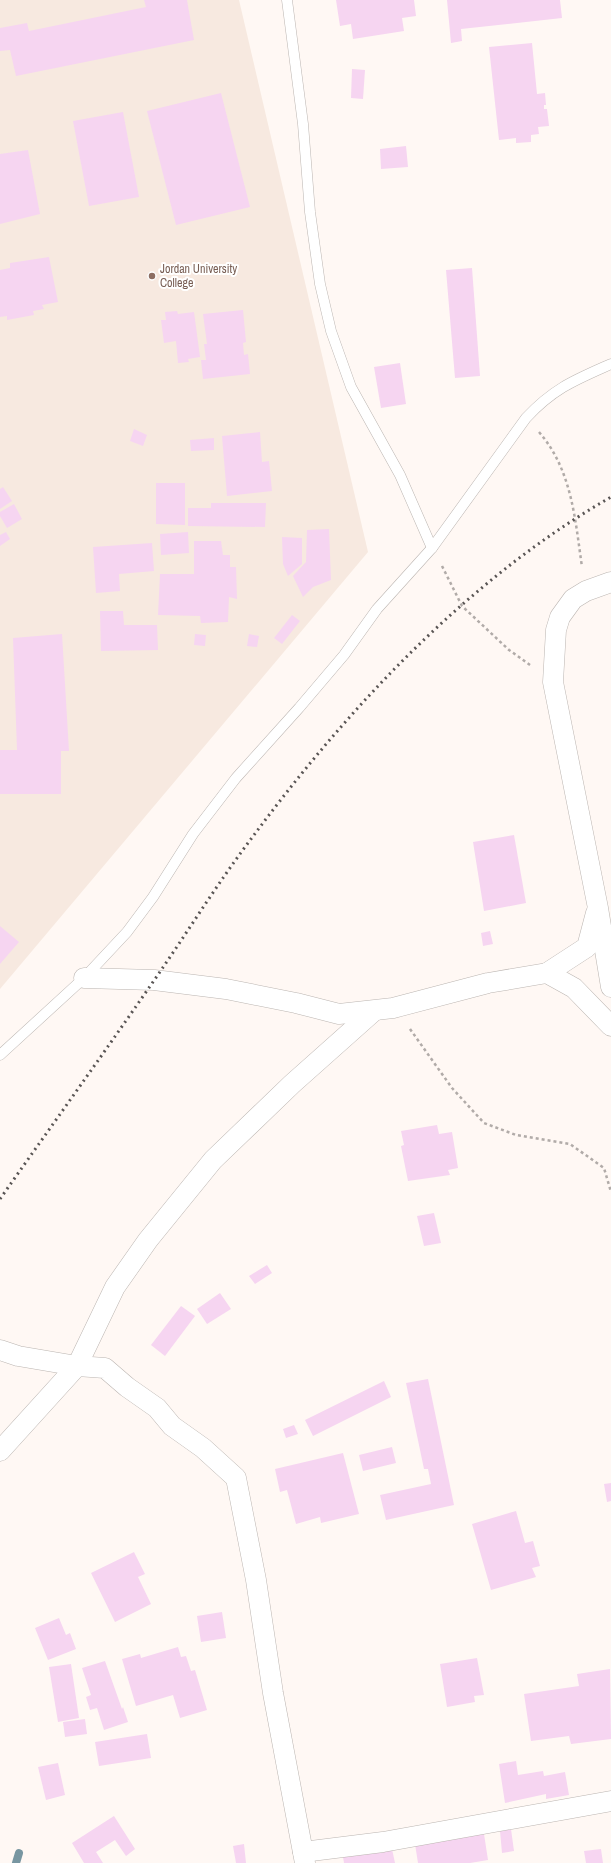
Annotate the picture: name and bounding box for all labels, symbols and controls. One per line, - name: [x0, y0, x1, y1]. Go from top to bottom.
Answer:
- place label: Jordan University College: [160, 261, 237, 291]
- marker: Jordan University College: [147, 271, 157, 281]

